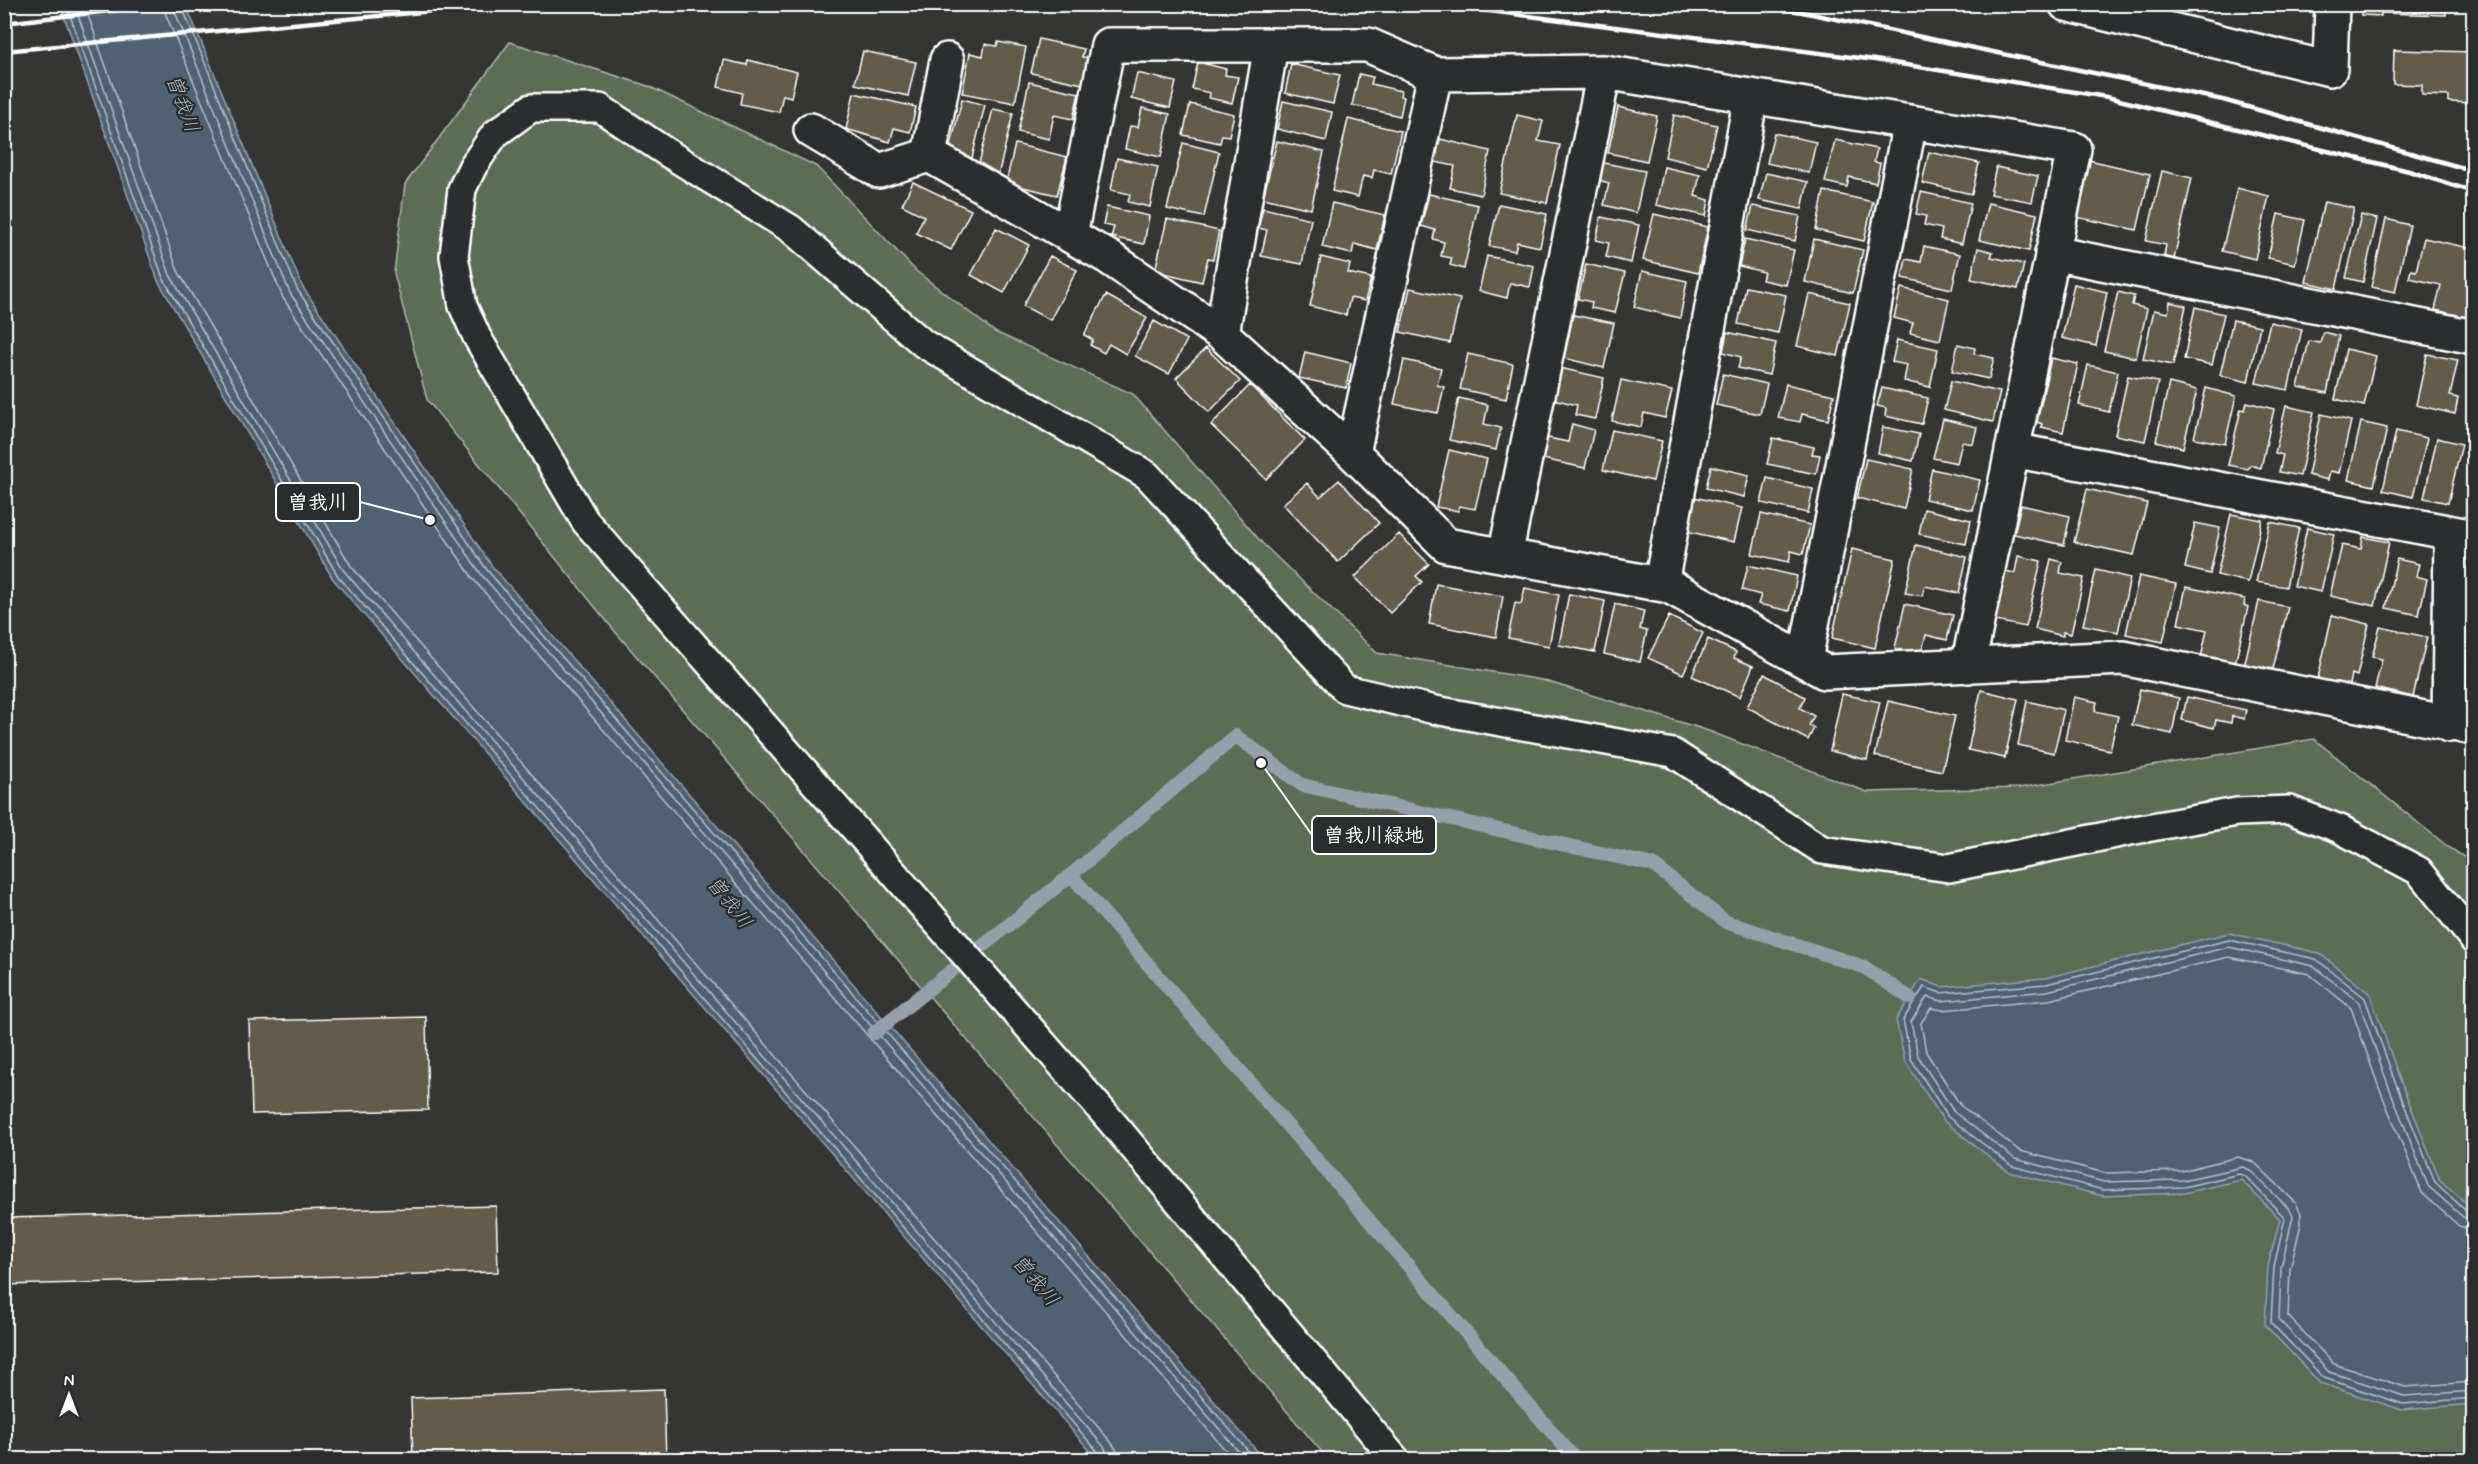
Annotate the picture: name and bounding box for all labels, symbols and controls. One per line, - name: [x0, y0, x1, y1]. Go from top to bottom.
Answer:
- water label: 曽我川: [159, 71, 205, 137]
- callout: 曽我川: [276, 483, 360, 521]
- text: 曽我川: [288, 490, 348, 517]
- callout: 曽我川緑地: [1312, 816, 1436, 854]
- text: 曽我川緑地: [1324, 823, 1424, 850]
- water label: 曽我川: [700, 871, 758, 935]
- water label: 曽我川: [1005, 1249, 1065, 1313]
- north arrow: [39, 1365, 99, 1425]
- text: N: [64, 1371, 74, 1392]

